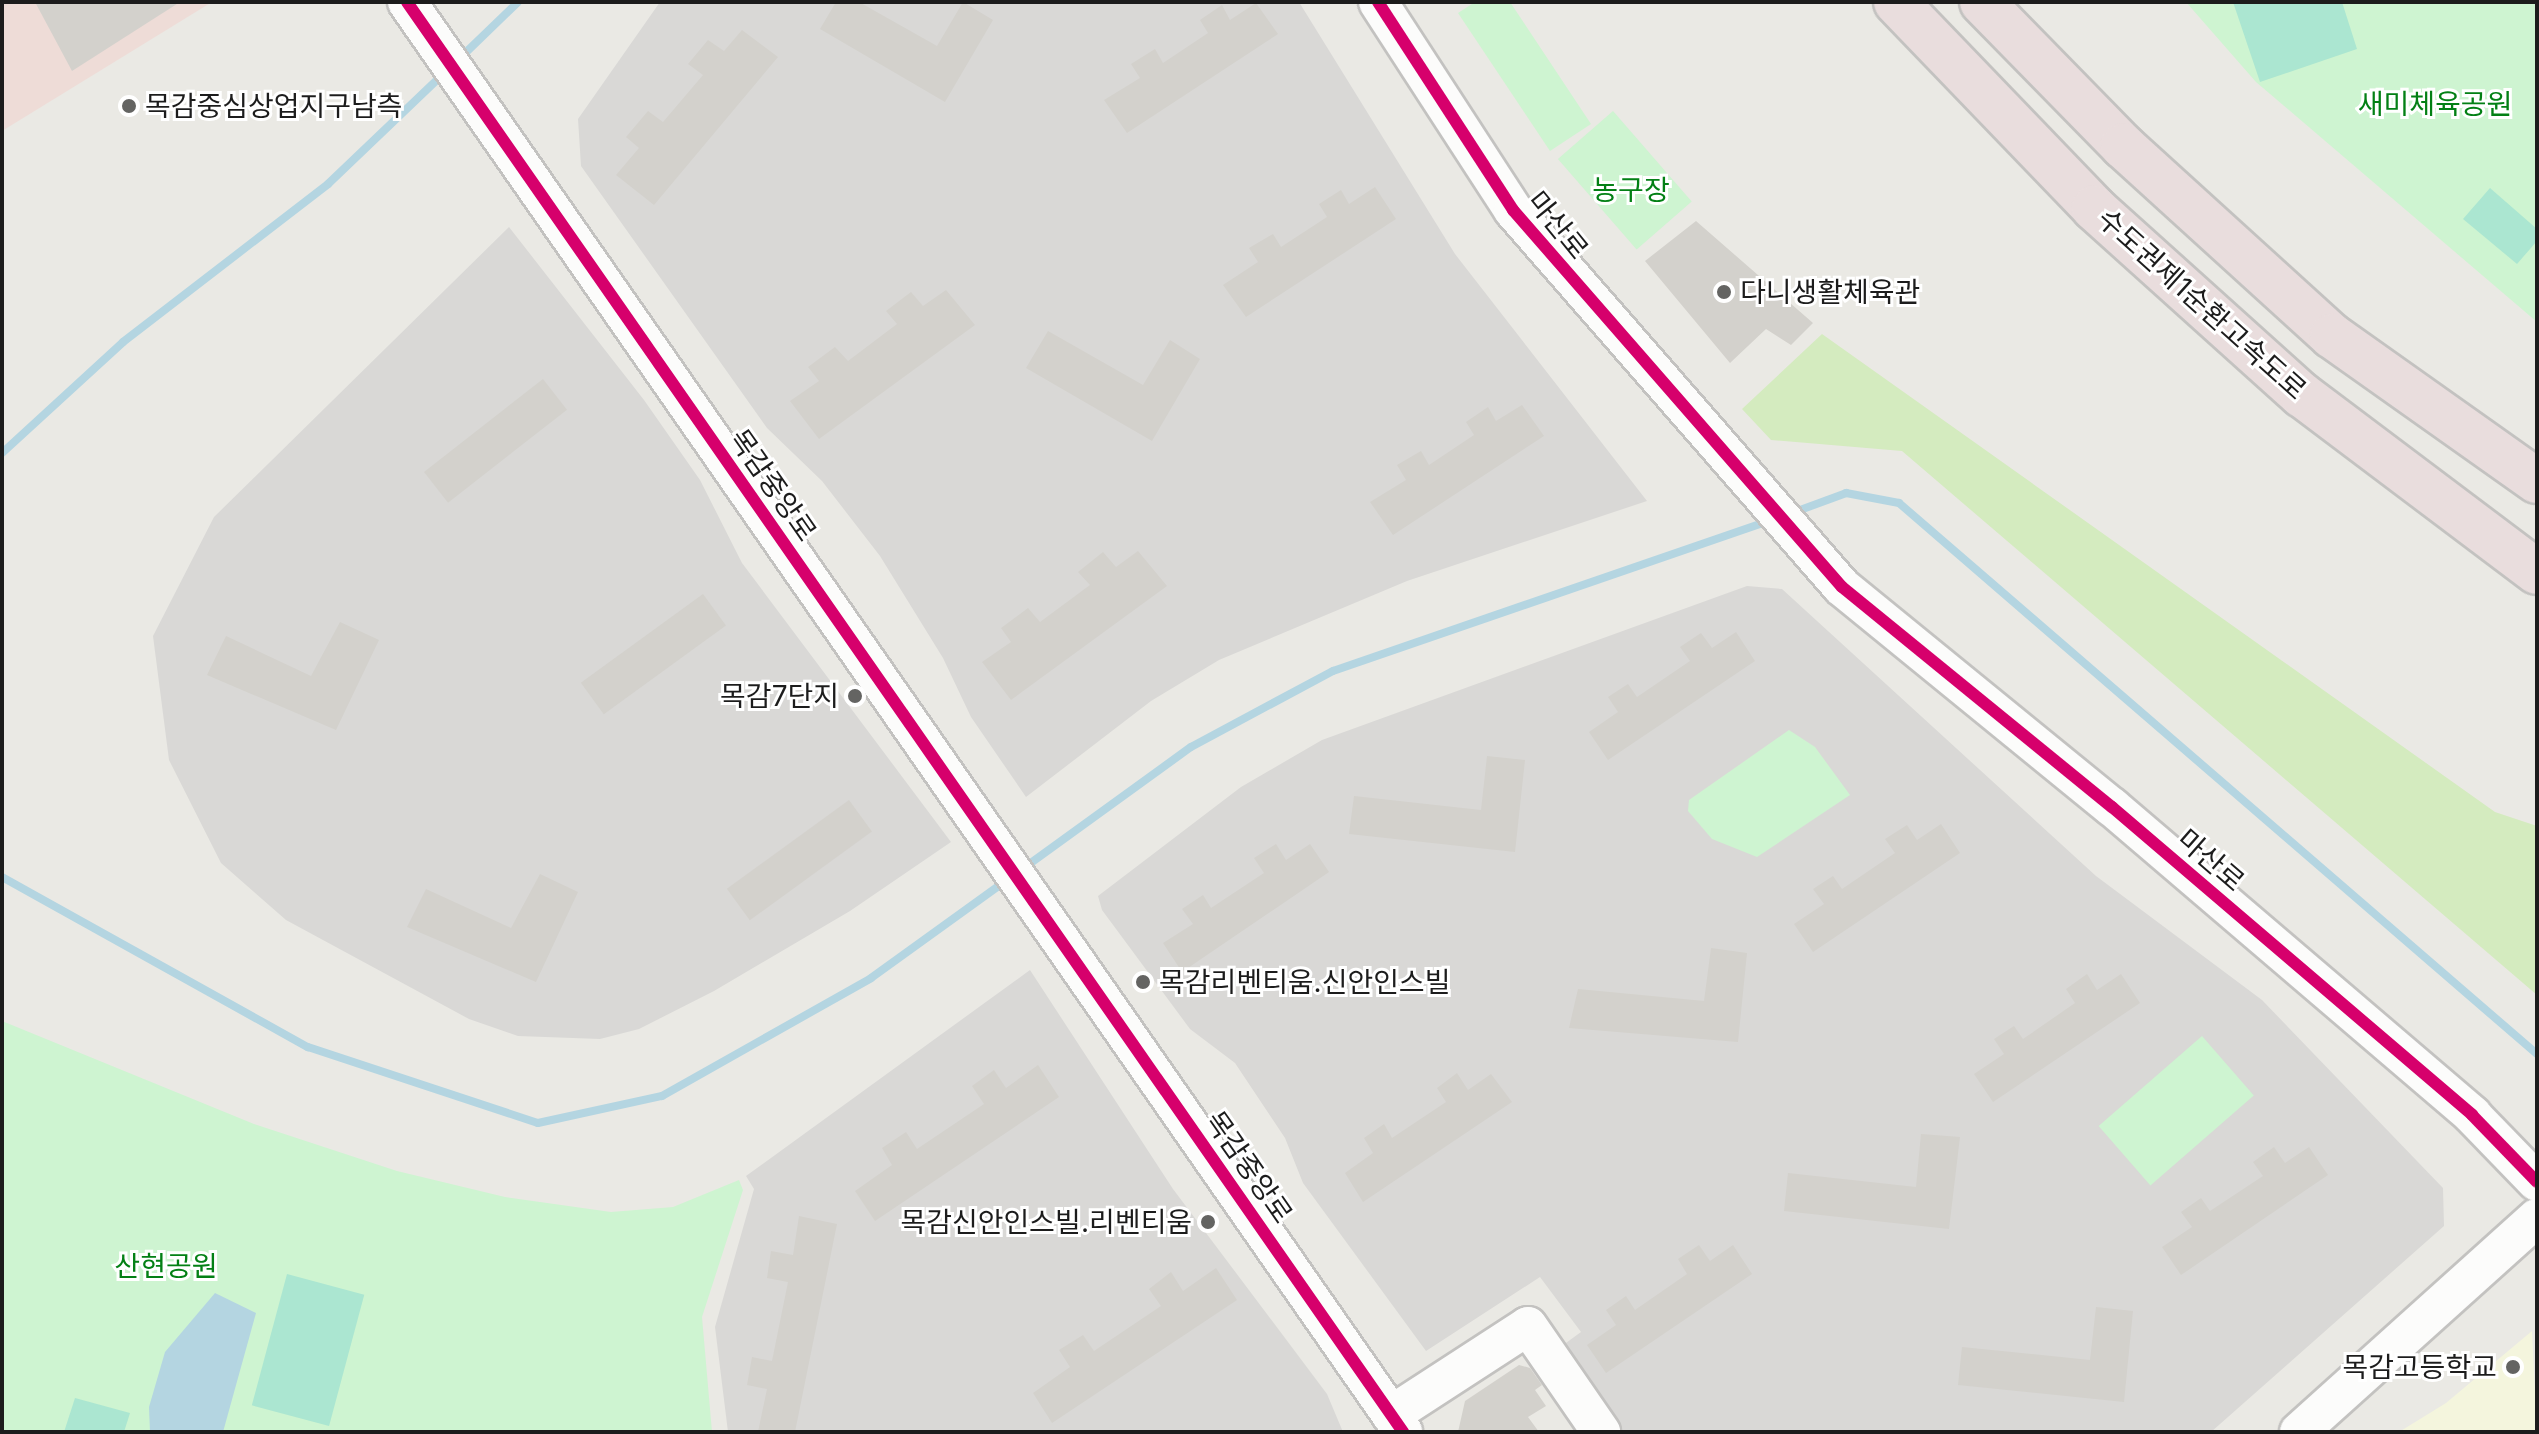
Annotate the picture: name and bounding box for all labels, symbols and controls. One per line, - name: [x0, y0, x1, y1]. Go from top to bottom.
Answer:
- park label: 새미체육공원: [2358, 87, 2512, 121]
- place label: 목감중심상업지구남측: [145, 89, 403, 123]
- marker: 목감중심상업지구남측: [120, 97, 138, 115]
- park label: 농구장: [1592, 173, 1670, 207]
- street label: 마산로: [1521, 184, 1595, 266]
- street label: 수도권제1순환고속도로: [2091, 202, 2313, 406]
- place label: 다니생활체육관: [1740, 275, 1920, 309]
- marker: 다니생활체육관: [1715, 283, 1733, 301]
- street label: 목감중앙로: [722, 423, 824, 547]
- place label: 목감7단지: [720, 679, 839, 713]
- marker: 목감7단지: [846, 687, 864, 705]
- street label: 마산로: [2171, 822, 2251, 898]
- place label: 목감리벤티움.신안인스빌: [1159, 965, 1450, 999]
- marker: 목감리벤티움.신안인스빌: [1134, 973, 1152, 991]
- street label: 목감중앙로: [1198, 1105, 1300, 1229]
- place label: 목감신안인스빌.리벤티움: [901, 1205, 1192, 1239]
- marker: 목감신안인스빌.리벤티움: [1199, 1213, 1217, 1231]
- park label: 산현공원: [114, 1249, 218, 1283]
- place label: 목감고등학교: [2342, 1350, 2497, 1384]
- marker: 목감고등학교: [2504, 1358, 2522, 1376]

